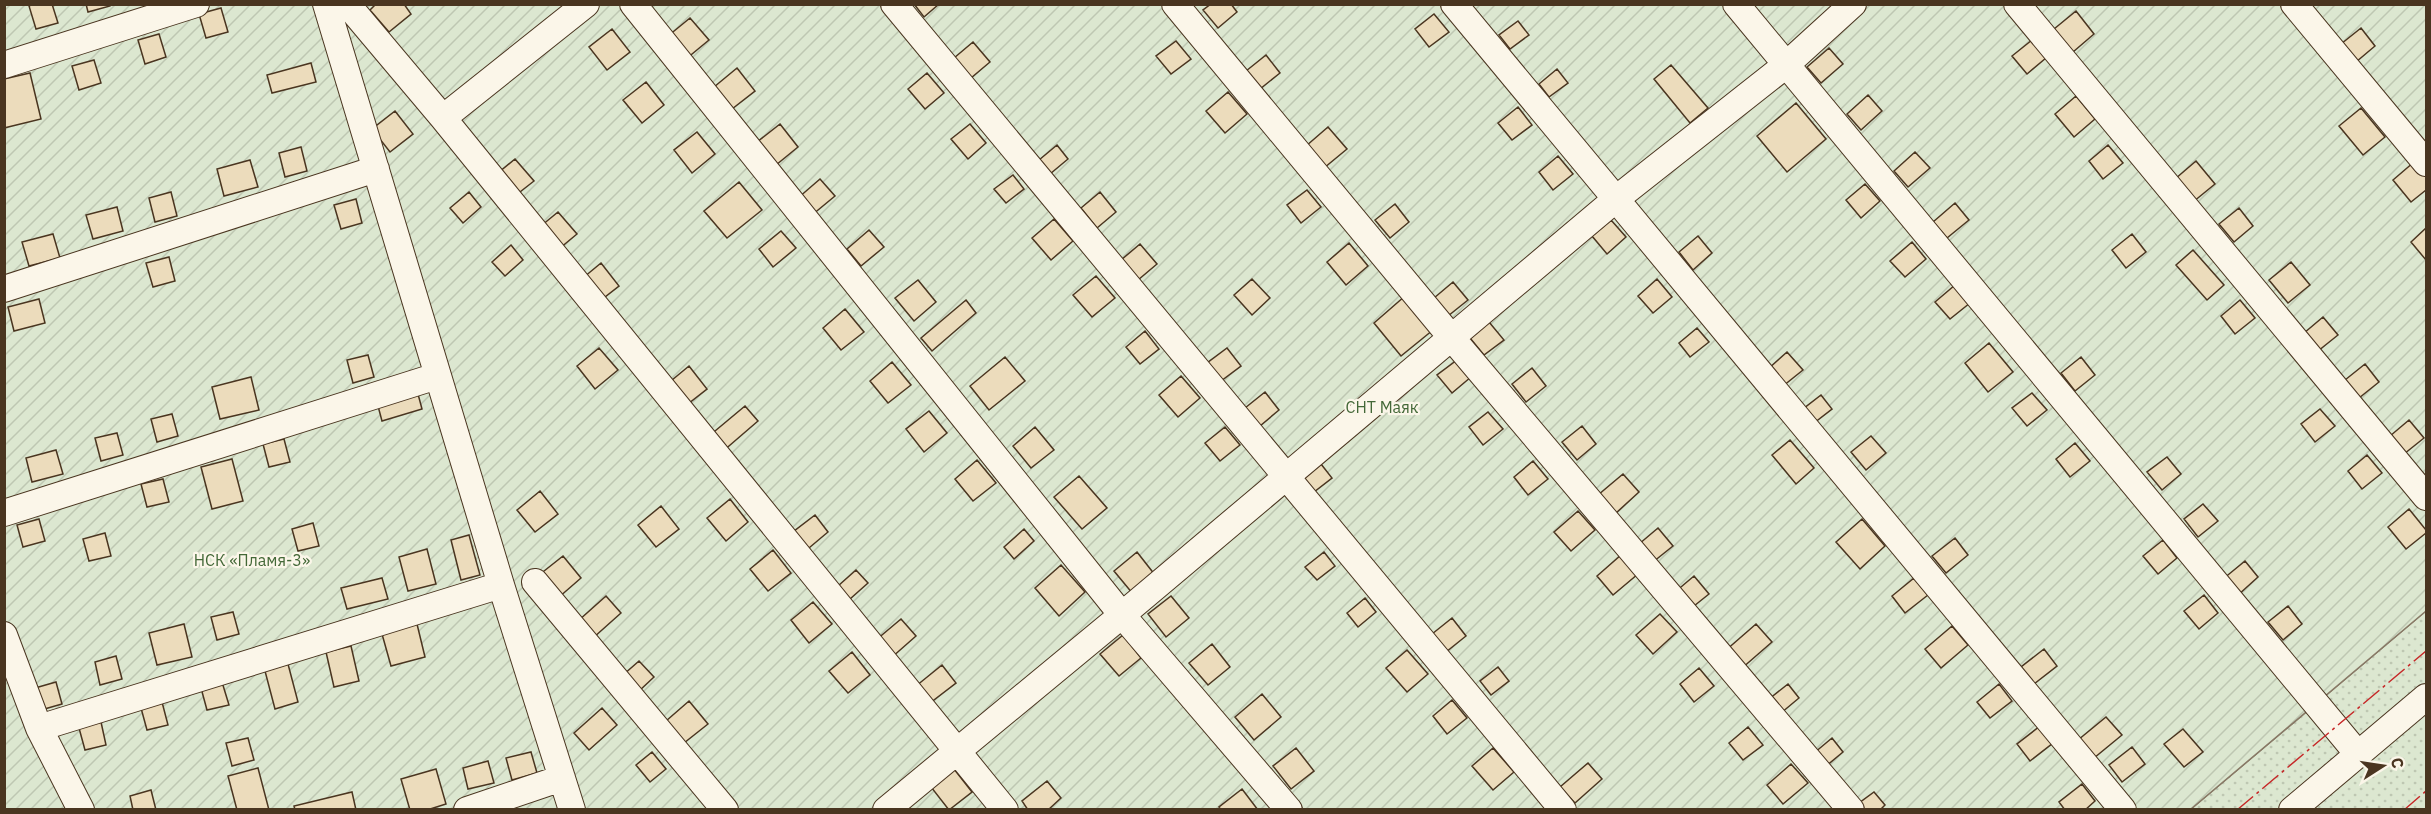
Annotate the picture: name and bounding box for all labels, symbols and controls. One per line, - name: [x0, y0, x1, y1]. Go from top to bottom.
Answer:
- park label: СНТ Маяк: [1345, 397, 1419, 417]
- park label: НСК «Пламя-3»: [194, 550, 310, 570]
- north arrow: [2353, 736, 2413, 796]
- text: С: [2387, 756, 2409, 770]

